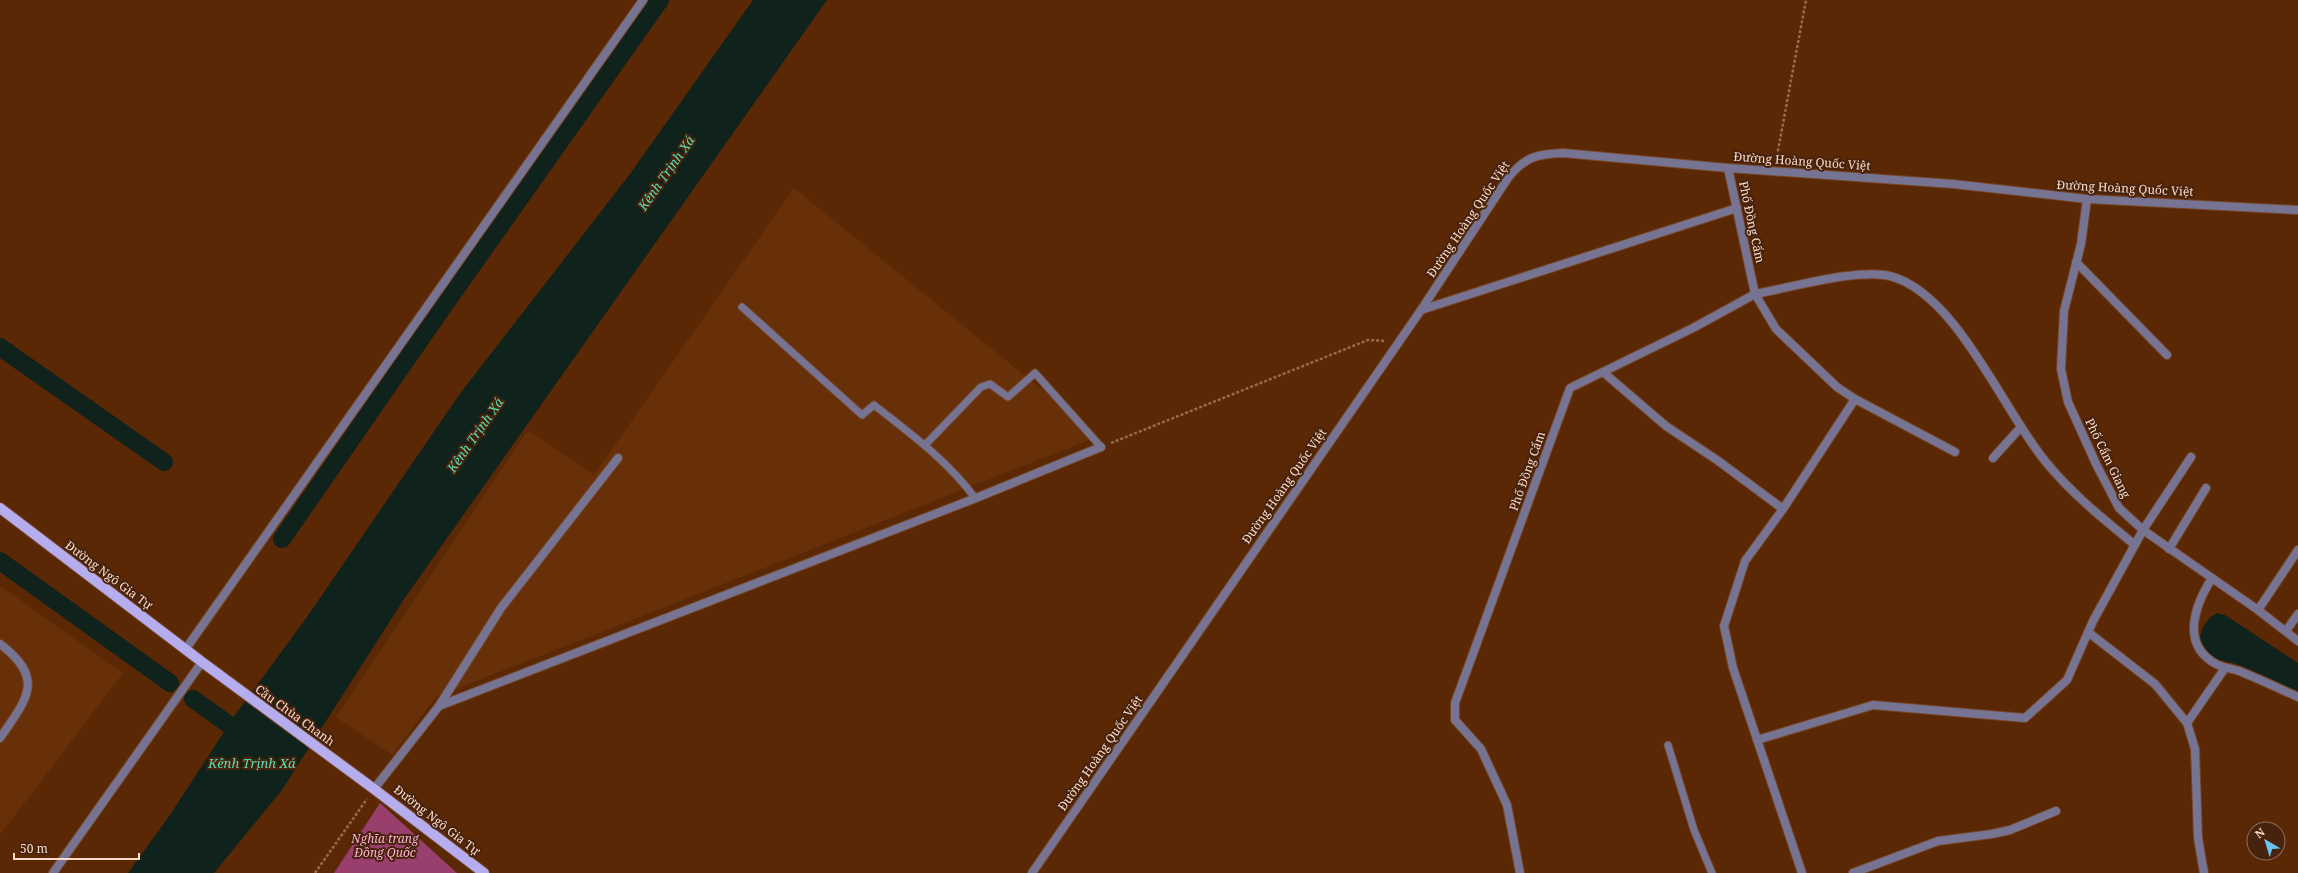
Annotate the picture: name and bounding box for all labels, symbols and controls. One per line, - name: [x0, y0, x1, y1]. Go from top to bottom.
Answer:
- water label: Kênh Trịnh Xá: [633, 132, 699, 215]
- street label: Đường Hoàng Quốc Việt: [1733, 148, 1871, 174]
- street label: Đường Hoàng Quốc Việt: [1423, 157, 1513, 281]
- street label: Đường Hoàng Quốc Việt: [2056, 176, 2194, 200]
- street label: Phố Đồng Cẩm: [1735, 179, 1769, 265]
- water label: Kênh Trịnh Xá: [442, 394, 508, 477]
- street label: Phố Cẩm Giang: [2081, 415, 2135, 501]
- street label: Đường Hoàng Quốc Việt: [1238, 425, 1330, 547]
- street label: Phố Đồng Cẩm: [1505, 429, 1549, 513]
- street label: Đường Ngô Gia Tự: [62, 537, 157, 614]
- street label: Cầu Chùa Chanh: [252, 680, 339, 750]
- street label: Đường Hoàng Quốc Việt: [1054, 692, 1146, 814]
- water label: Kênh Trịnh Xá: [207, 754, 296, 772]
- street label: Đường Ngô Gia Tự: [390, 781, 484, 860]
- north arrow: [2246, 821, 2286, 861]
- text: N: [2252, 824, 2268, 841]
- park label: Nghĩa trang Đồng Quốc: [350, 830, 420, 861]
- scale bar: [14, 835, 139, 861]
- text: 50 m: [20, 840, 48, 857]

